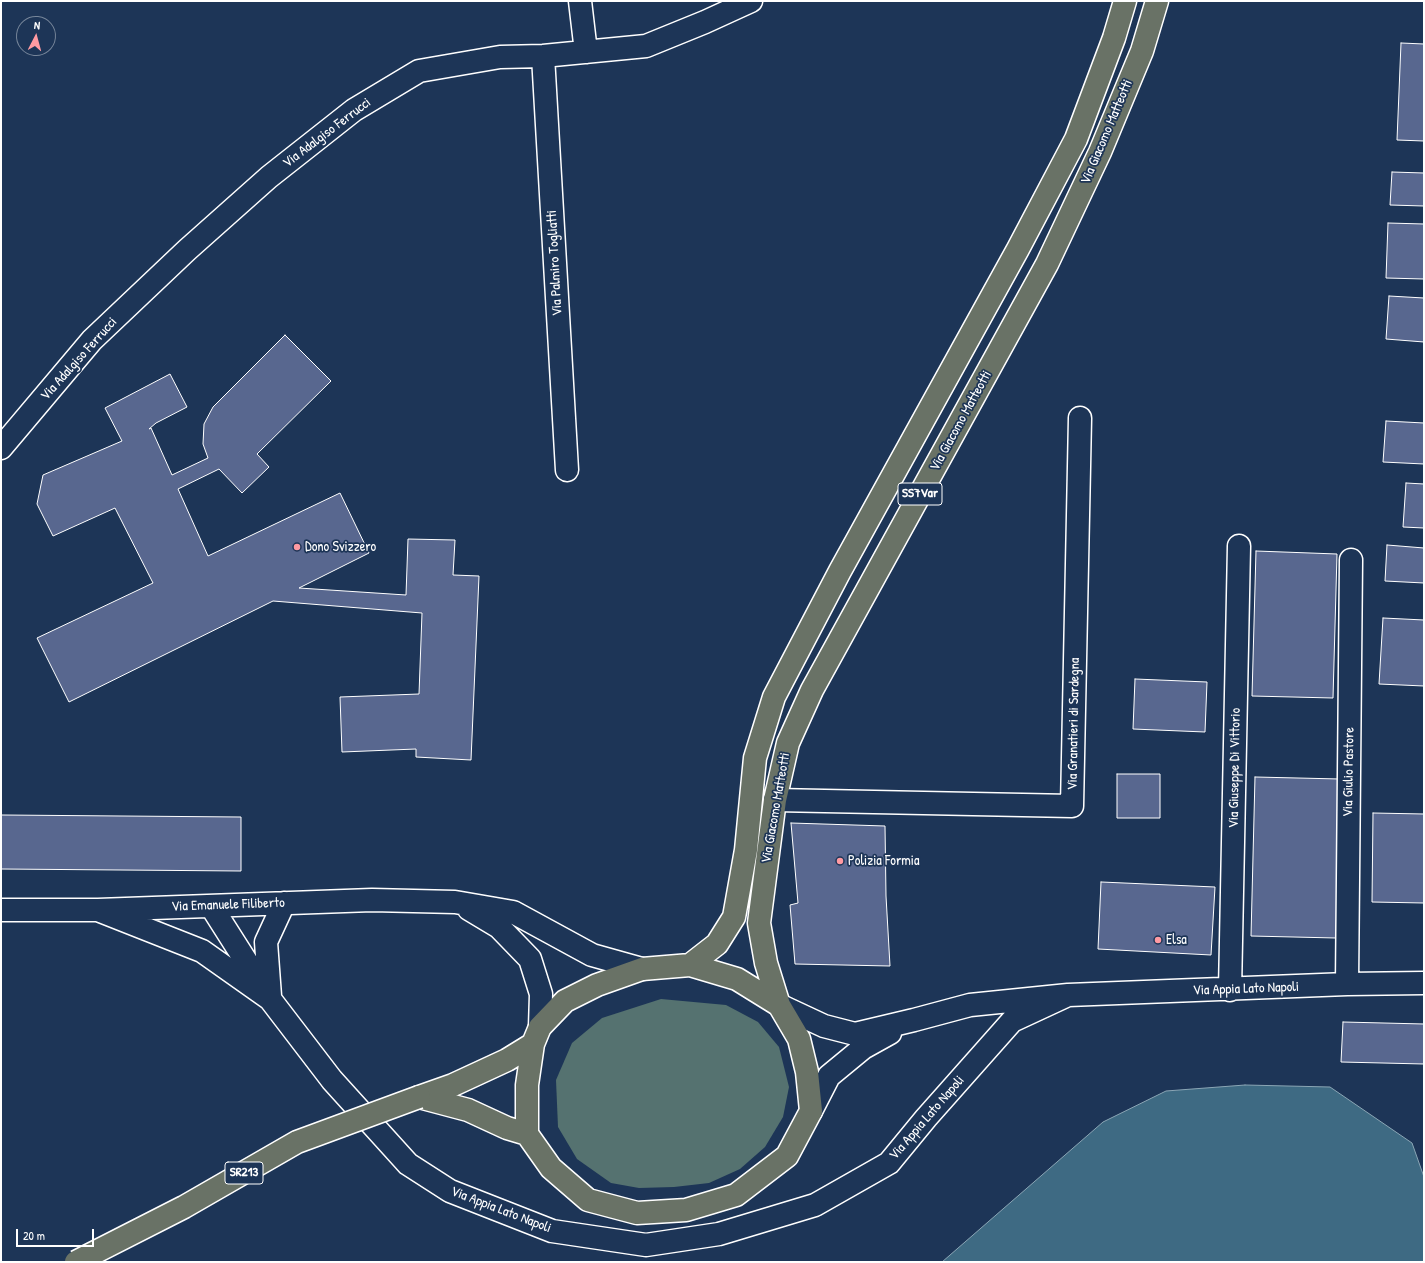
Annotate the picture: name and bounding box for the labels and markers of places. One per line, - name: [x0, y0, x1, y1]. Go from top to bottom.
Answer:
- place label: Dono Svizzero: [305, 539, 376, 555]
- marker: Dono Svizzero: [292, 542, 302, 552]
- place label: Polizia Formia: [848, 853, 919, 869]
- marker: Polizia Formia: [835, 856, 845, 866]
- place label: Elsa: [1166, 932, 1187, 948]
- marker: Elsa: [1153, 935, 1163, 945]

